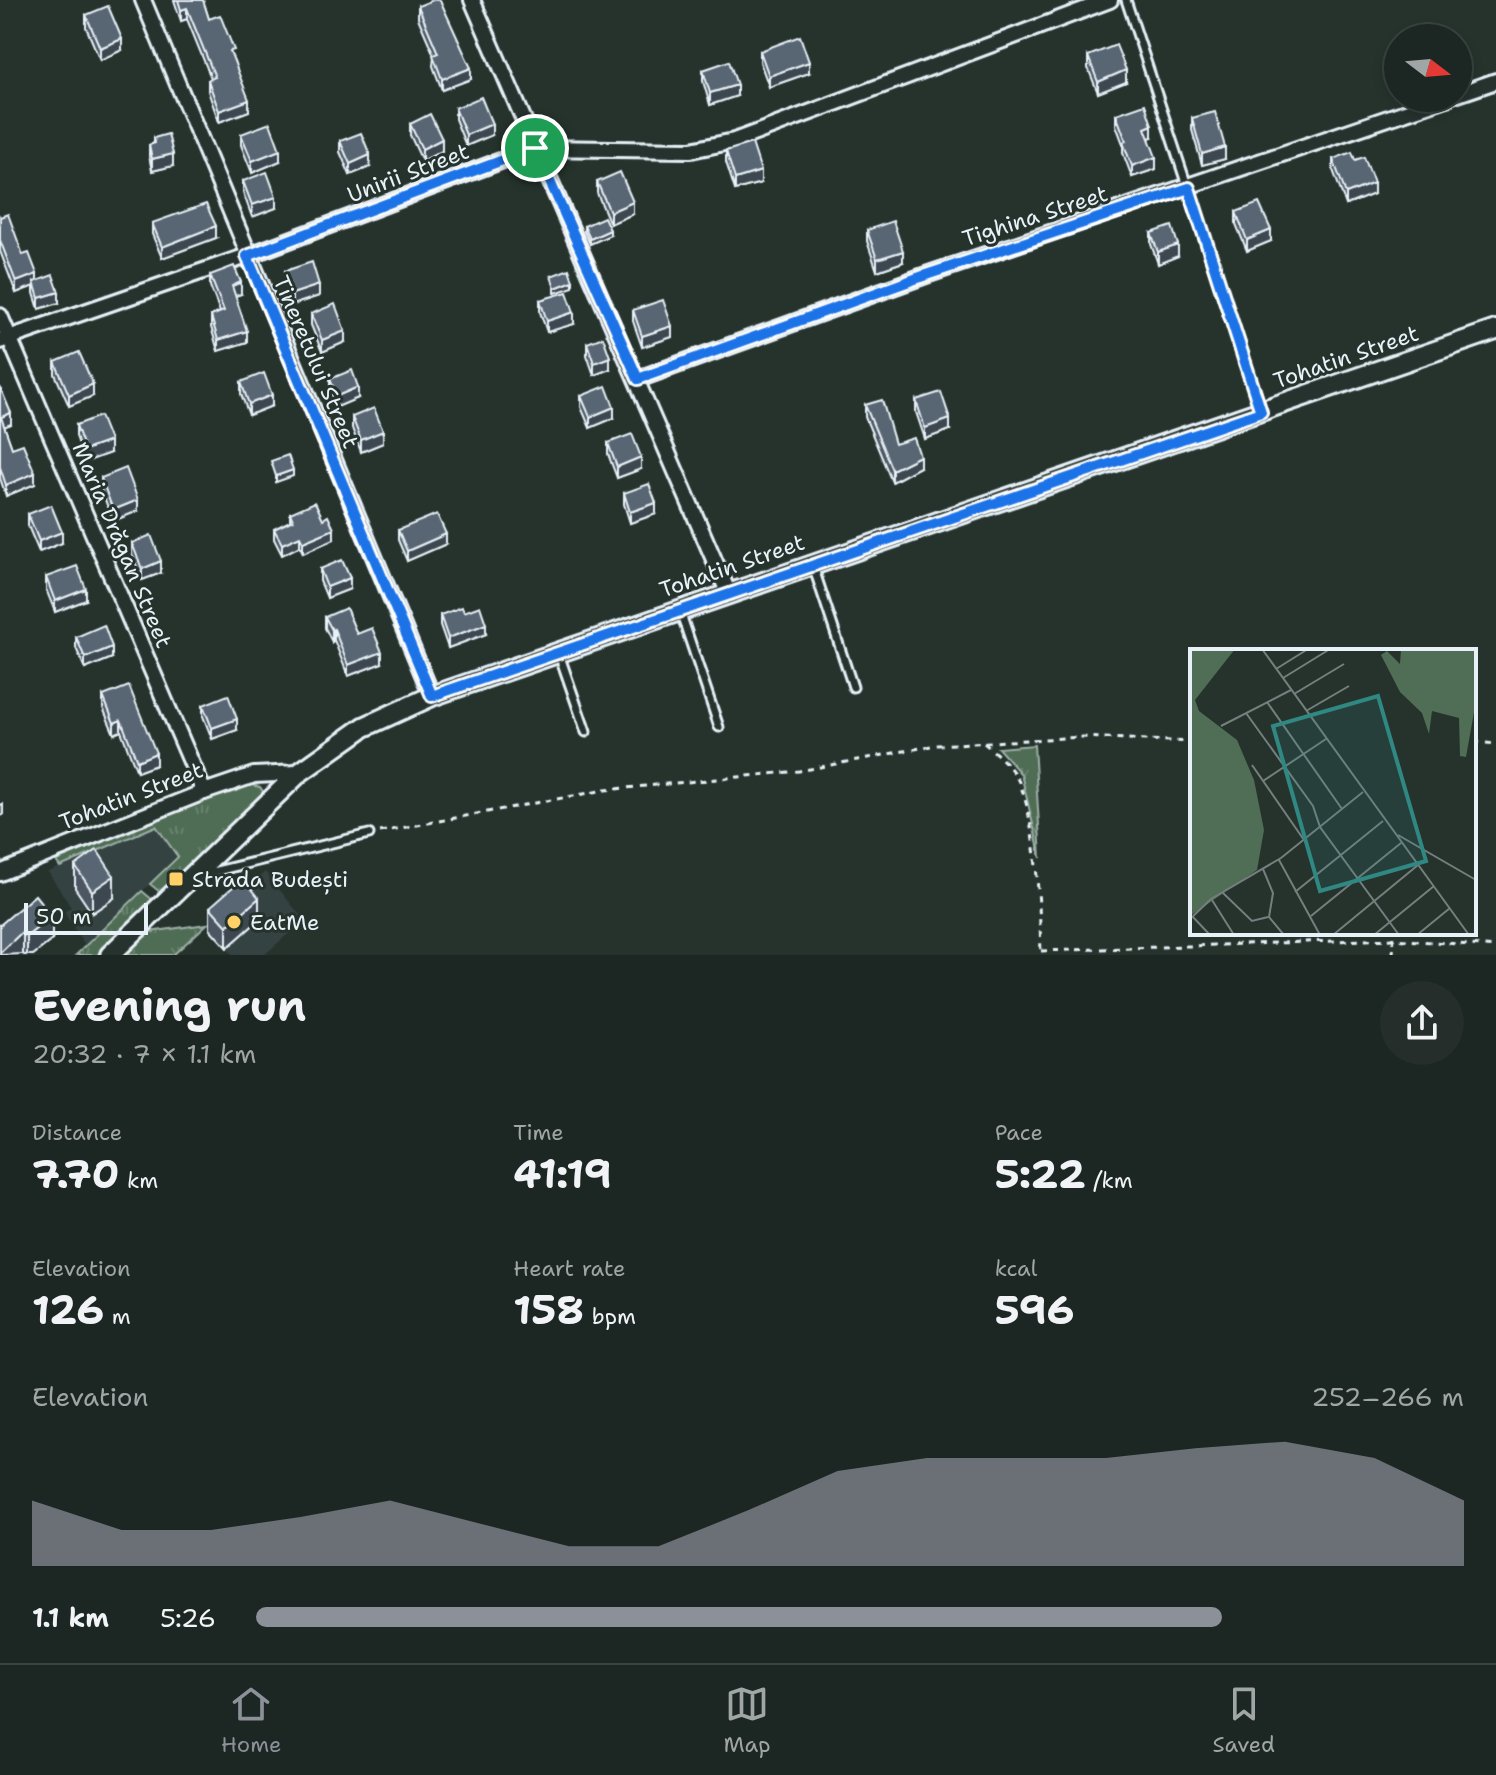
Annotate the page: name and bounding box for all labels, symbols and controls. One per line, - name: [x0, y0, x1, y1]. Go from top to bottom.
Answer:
- north arrow: [1384, 24, 1472, 112]
- map controls: [1384, 24, 1472, 112]
- pin: [501, 114, 569, 182]
- icon: arrive: [513, 126, 557, 170]
- street label: Unirii Street: [343, 137, 473, 209]
- street label: Tighina Street: [959, 179, 1111, 253]
- street label: Tineretului Street: [266, 271, 366, 453]
- street label: Tohatin Street: [1270, 319, 1422, 395]
- street label: Maria Drăgan Street: [66, 438, 178, 652]
- street label: Tohatin Street: [656, 528, 808, 604]
- inset map: [1190, 649, 1476, 935]
- street label: Tohatin Street: [55, 755, 207, 837]
- place label: Strada Budești: [192, 865, 348, 895]
- marker: Strada Budești: [167, 870, 185, 888]
- scale bar: [24, 899, 148, 935]
- text: 50 m: [36, 902, 91, 931]
- place label: EatMe: [250, 908, 319, 937]
- marker: EatMe: [225, 913, 243, 931]
- text: Evening run: [32, 976, 306, 1035]
- button: share: [1380, 981, 1464, 1065]
- text: 20:32 · 7 × 1.1 km: [32, 1036, 256, 1071]
- text: Distance: [32, 1118, 122, 1147]
- text: Time: [513, 1118, 564, 1147]
- text: Pace: [995, 1118, 1043, 1147]
- text: 7.70: [32, 1147, 120, 1201]
- text: 41:19: [513, 1147, 612, 1201]
- text: 5:22: [995, 1147, 1086, 1201]
- text: km: [120, 1166, 158, 1195]
- text: /km: [1086, 1166, 1133, 1195]
- text: Elevation: [32, 1254, 130, 1283]
- text: Heart rate: [513, 1254, 625, 1283]
- text: kcal: [995, 1254, 1037, 1283]
- text: 126: [32, 1283, 104, 1337]
- text: 158: [513, 1283, 584, 1337]
- text: 596: [995, 1283, 1075, 1337]
- text: m: [104, 1302, 131, 1331]
- text: bpm: [584, 1302, 636, 1331]
- text: Elevation: [32, 1379, 148, 1414]
- text: 252–266 m: [1311, 1379, 1464, 1414]
- text: 1.1 km: [32, 1600, 109, 1635]
- text: 5:26: [160, 1600, 216, 1635]
- tab: Home: [221, 1682, 281, 1759]
- tab: Map: [723, 1682, 771, 1759]
- tab: Saved: [1213, 1682, 1275, 1759]

